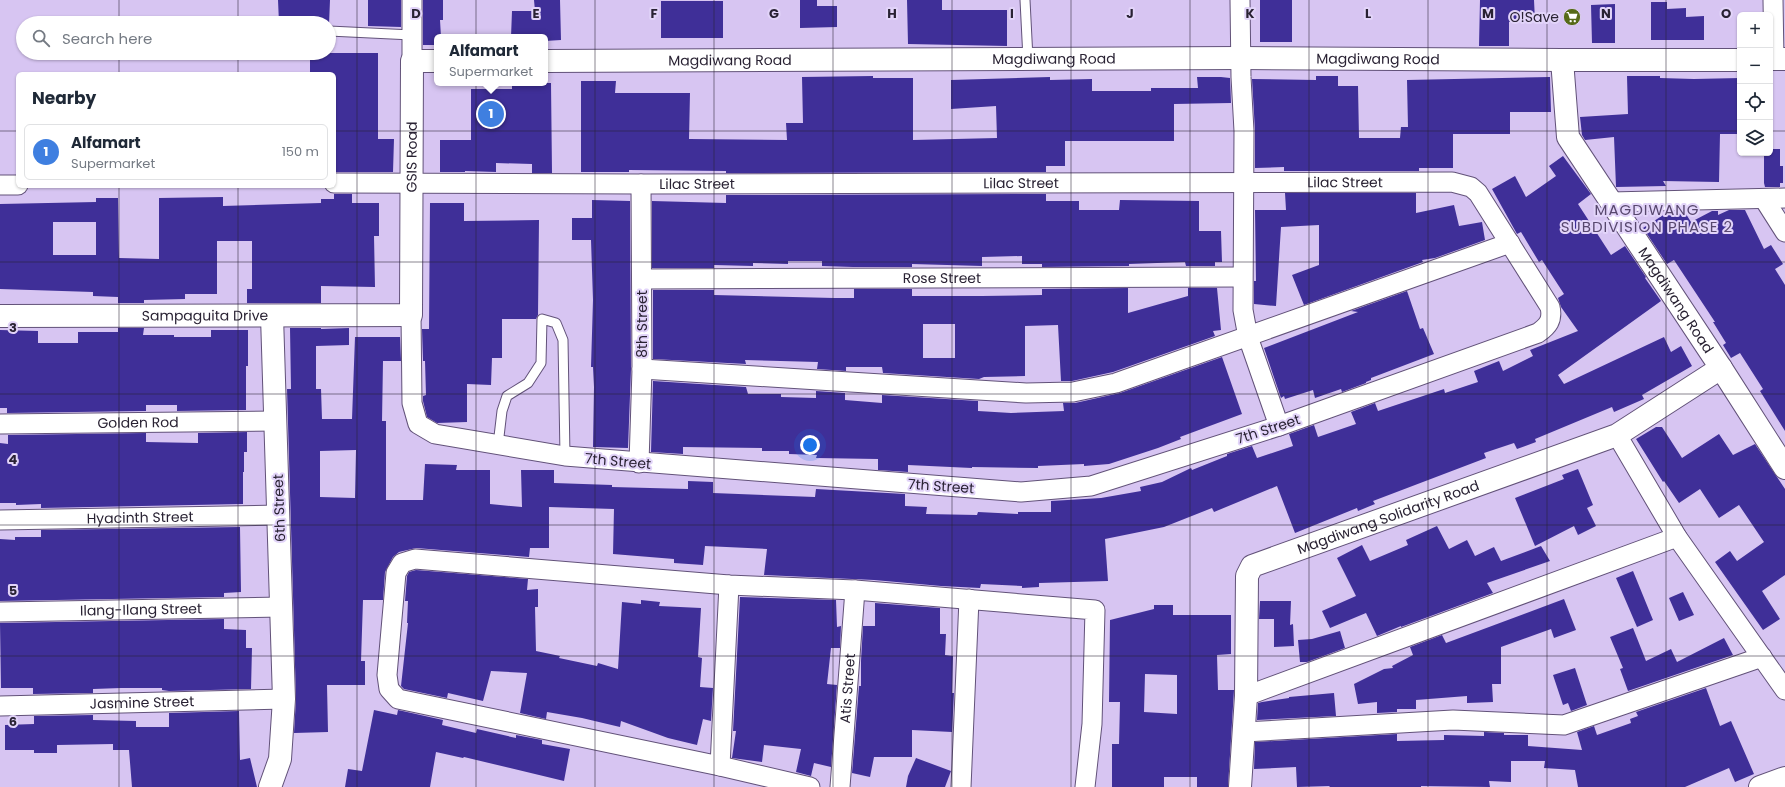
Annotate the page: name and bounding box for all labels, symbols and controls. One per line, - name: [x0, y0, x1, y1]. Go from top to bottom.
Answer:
- text: D: [411, 4, 421, 23]
- text: E: [532, 4, 540, 23]
- text: F: [650, 4, 658, 23]
- text: G: [769, 4, 779, 23]
- text: H: [887, 4, 897, 23]
- text: I: [1010, 4, 1014, 23]
- text: J: [1126, 4, 1134, 23]
- text: K: [1245, 4, 1255, 23]
- text: L: [1365, 4, 1371, 23]
- text: M: [1482, 4, 1494, 23]
- text: N: [1601, 4, 1611, 23]
- text: O: [1721, 4, 1731, 23]
- place label: O!Save: [1510, 7, 1559, 27]
- supermarket icon: O!Save: [1562, 7, 1582, 27]
- map controls: [1737, 12, 1773, 156]
- button: +: [1737, 12, 1773, 48]
- search box: [16, 16, 336, 60]
- icon: search: [30, 27, 52, 49]
- text: Search here: [62, 28, 152, 49]
- popup: [434, 34, 548, 86]
- text: Alfamart: [449, 40, 519, 61]
- street label: Magdiwang Road: [1316, 48, 1440, 69]
- button: −: [1737, 48, 1773, 84]
- street label: Magdiwang Road: [992, 49, 1116, 69]
- street label: Magdiwang Road: [668, 50, 792, 70]
- text: Supermarket: [449, 62, 533, 81]
- button: locate: [1737, 84, 1773, 120]
- text: Nearby: [32, 86, 96, 110]
- pin: 1: [478, 99, 504, 129]
- button: layers: [1737, 120, 1773, 156]
- street label: GSIS Road: [401, 121, 422, 193]
- text: Alfamart: [71, 132, 141, 153]
- text: 1: [44, 142, 48, 161]
- text: 150 m: [282, 142, 319, 161]
- text: Supermarket: [71, 154, 155, 173]
- street label: Lilac Street: [1307, 172, 1383, 192]
- street label: Lilac Street: [983, 173, 1059, 193]
- street label: Lilac Street: [659, 174, 735, 194]
- district label: MAGDIWANG SUBDIVISION PHASE 2: [1561, 199, 1733, 237]
- street label: Magdiwang Road: [1634, 243, 1719, 357]
- street label: Rose Street: [903, 268, 981, 288]
- street label: 8th Street: [632, 290, 652, 358]
- street label: Sampaguita Drive: [142, 305, 269, 326]
- text: 3: [9, 318, 17, 337]
- street label: 7th Street: [1233, 409, 1303, 449]
- street label: Golden Rod: [97, 412, 179, 433]
- your location: [800, 435, 820, 455]
- street label: 7th Street: [584, 448, 652, 474]
- text: 4: [9, 450, 18, 469]
- street label: 6th Street: [268, 474, 290, 542]
- street label: 7th Street: [907, 474, 975, 498]
- street label: Magdiwang Solidarity Road: [1294, 475, 1482, 559]
- street label: Hyacinth Street: [86, 507, 194, 528]
- text: 5: [9, 581, 17, 600]
- street label: Ilang-Ilang Street: [80, 598, 202, 621]
- street label: Atis Street: [835, 653, 860, 724]
- street label: Jasmine Street: [89, 691, 194, 714]
- text: 6: [9, 712, 17, 731]

